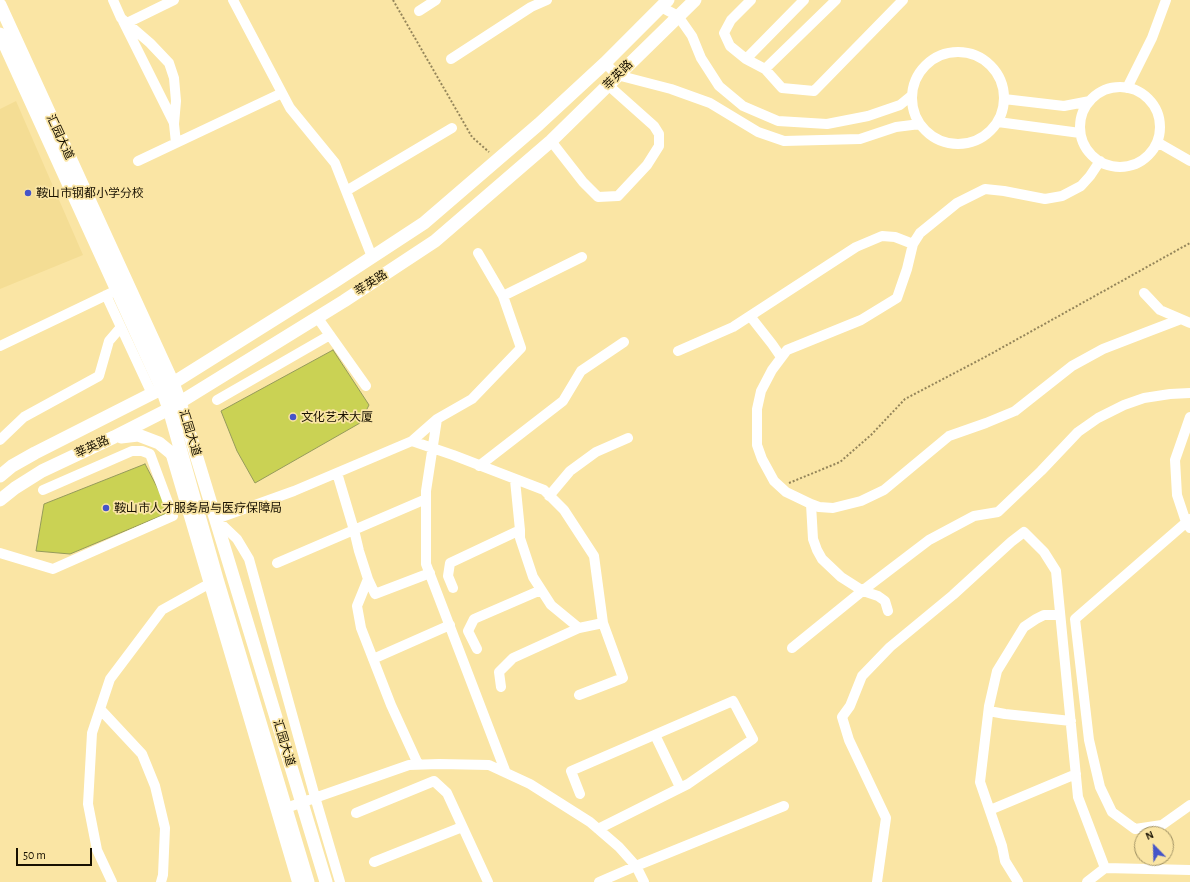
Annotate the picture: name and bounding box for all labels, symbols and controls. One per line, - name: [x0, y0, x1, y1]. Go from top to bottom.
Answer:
- street label: 莘英路: [600, 57, 636, 93]
- street label: 汇园大道: [43, 112, 77, 162]
- place label: 鞍山市钢都小学分校: [36, 186, 144, 200]
- marker: 鞍山市钢都小学分校: [23, 188, 33, 198]
- street label: 莘英路: [352, 267, 390, 299]
- street label: 汇园大道: [176, 408, 204, 458]
- place label: 文化艺术大厦: [301, 410, 373, 424]
- marker: 文化艺术大厦: [288, 412, 298, 422]
- street label: 莘英路: [73, 433, 111, 461]
- place label: 鞍山市人才服务局与医疗保障局: [114, 501, 282, 515]
- marker: 鞍山市人才服务局与医疗保障局: [101, 503, 111, 513]
- street label: 汇园大道: [270, 718, 298, 768]
- north arrow: [1134, 826, 1174, 866]
- text: N: [1144, 829, 1155, 842]
- scale bar: [18, 840, 94, 866]
- text: 50 m: [23, 849, 46, 861]

